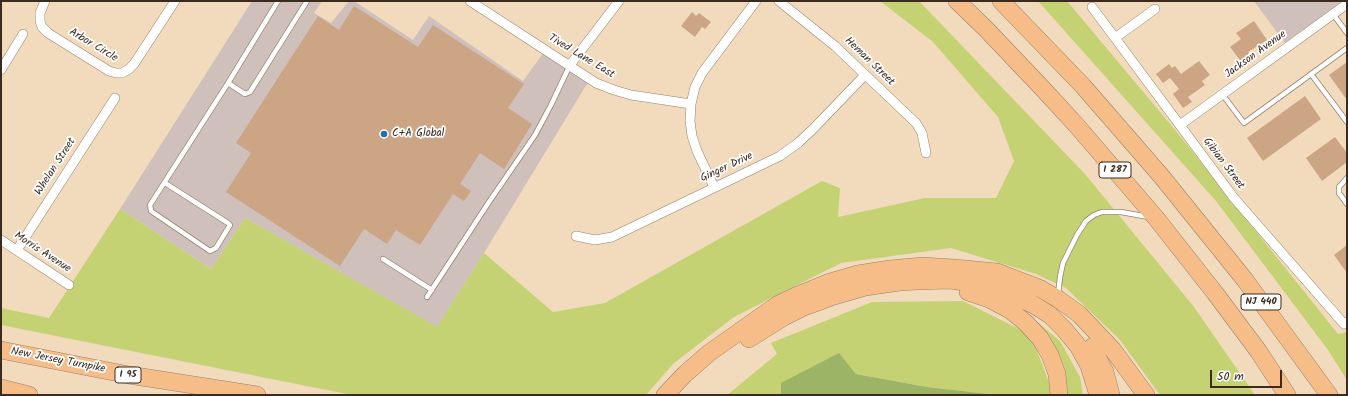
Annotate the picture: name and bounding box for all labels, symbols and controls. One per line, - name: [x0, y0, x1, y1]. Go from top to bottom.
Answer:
- street label: Arbor Circle: [66, 26, 120, 66]
- street label: Jackson Avenue: [1223, 28, 1289, 82]
- street label: Tived Lane East: [545, 32, 617, 82]
- street label: Heman Street: [841, 35, 897, 89]
- place label: C+A Global: [392, 127, 444, 141]
- marker: C+A Global: [379, 129, 389, 139]
- street label: Whelan Street: [33, 136, 79, 198]
- street label: Gibian Street: [1199, 136, 1247, 192]
- street label: Ginger Drive: [699, 150, 755, 186]
- road number: I 287: [1099, 162, 1131, 178]
- street label: Morris Avenue: [11, 230, 73, 276]
- road number: NJ 440: [1241, 294, 1281, 310]
- street label: New Jersey Turnpike: [10, 345, 106, 377]
- scale bar: [1212, 362, 1284, 388]
- road number: I 95: [115, 367, 141, 383]
- text: 50 m: [1217, 367, 1244, 386]

